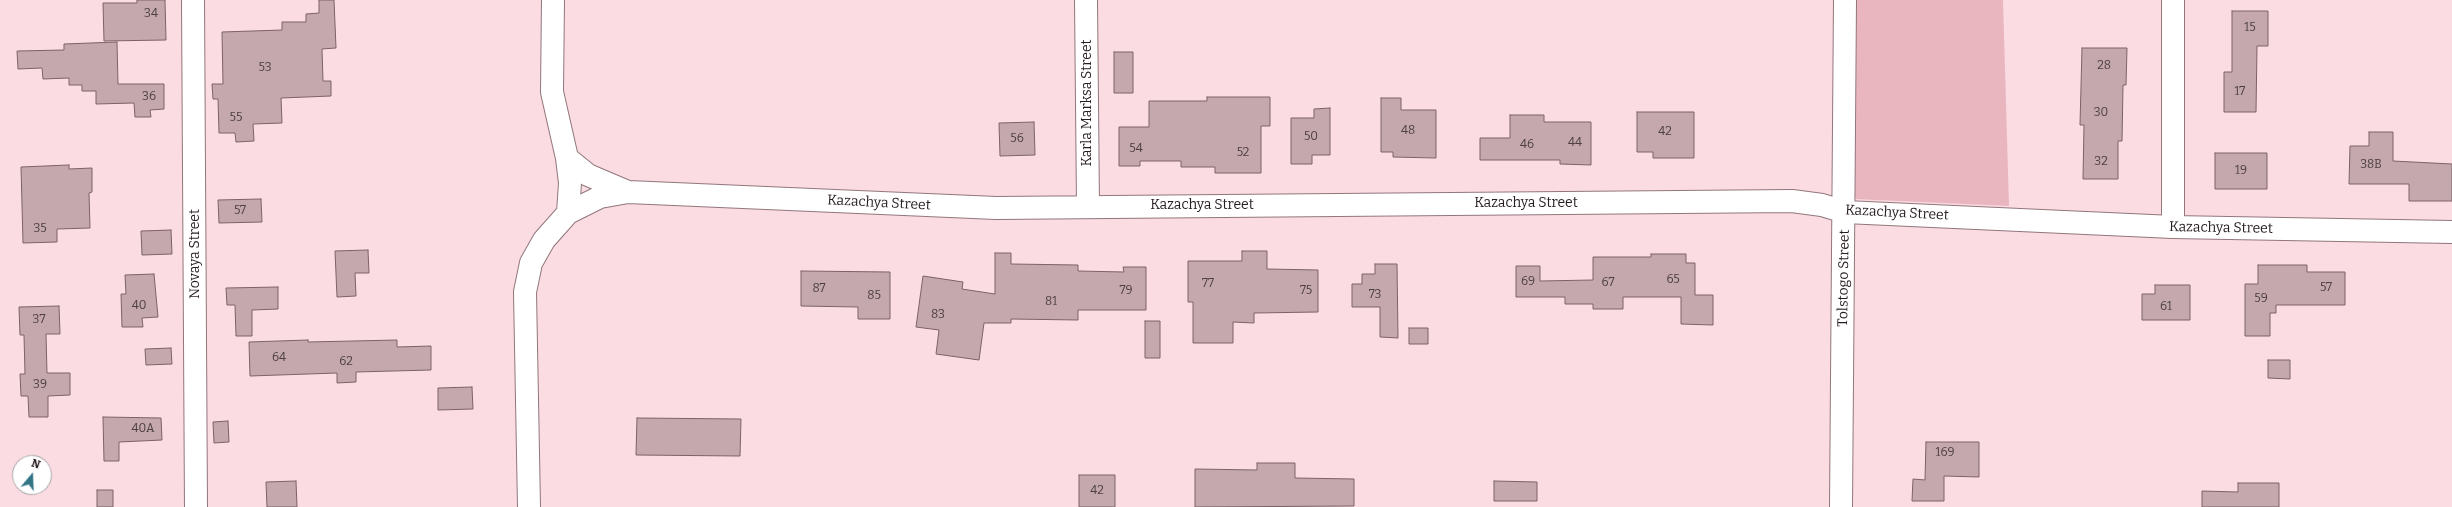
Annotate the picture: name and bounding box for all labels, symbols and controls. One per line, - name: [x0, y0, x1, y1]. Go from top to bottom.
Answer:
- house number: 34: [144, 7, 158, 21]
- house number: 15: [2244, 21, 2256, 35]
- street label: Karla Marksa Street: [1079, 39, 1095, 167]
- house number: 28: [2097, 59, 2111, 73]
- house number: 53: [259, 61, 271, 75]
- house number: 17: [2235, 85, 2245, 99]
- house number: 36: [142, 90, 156, 104]
- house number: 30: [2094, 106, 2108, 120]
- house number: 55: [230, 111, 242, 125]
- house number: 48: [1401, 124, 1415, 138]
- house number: 42: [1658, 125, 1672, 139]
- house number: 50: [1304, 130, 1318, 144]
- house number: 56: [1010, 132, 1024, 146]
- house number: 44: [1568, 136, 1582, 150]
- house number: 46: [1520, 138, 1534, 152]
- house number: 54: [1129, 142, 1143, 156]
- house number: 52: [1237, 146, 1249, 160]
- house number: 32: [2094, 155, 2108, 169]
- house number: 38В: [2360, 158, 2382, 172]
- house number: 19: [2235, 164, 2247, 178]
- street label: Kazachya Street: [827, 192, 931, 214]
- street label: Kazachya Street: [1474, 195, 1578, 211]
- street label: Kazachya Street: [1150, 197, 1254, 213]
- street label: Kazachya Street: [1845, 202, 1949, 224]
- house number: 57: [234, 204, 246, 218]
- street label: Novaya Street: [187, 209, 203, 299]
- street label: Kazachya Street: [2169, 219, 2273, 237]
- house number: 35: [33, 222, 47, 236]
- street label: Tolstogo Street: [1835, 229, 1853, 327]
- house number: 65: [1666, 273, 1680, 287]
- house number: 69: [1521, 275, 1535, 289]
- house number: 67: [1602, 276, 1614, 290]
- house number: 77: [1202, 277, 1214, 291]
- house number: 57: [2320, 281, 2332, 295]
- house number: 87: [812, 282, 826, 296]
- house number: 79: [1120, 284, 1132, 298]
- house number: 75: [1300, 284, 1312, 298]
- house number: 73: [1369, 288, 1381, 302]
- house number: 85: [867, 289, 881, 303]
- house number: 59: [2254, 292, 2268, 306]
- house number: 81: [1045, 295, 1057, 309]
- house number: 40: [132, 299, 146, 313]
- house number: 61: [2160, 300, 2172, 314]
- house number: 83: [931, 308, 945, 322]
- house number: 37: [33, 313, 45, 327]
- house number: 64: [272, 351, 286, 365]
- house number: 62: [339, 355, 353, 369]
- house number: 39: [33, 378, 47, 392]
- house number: 40А: [131, 422, 155, 436]
- house number: 169: [1936, 446, 1954, 460]
- north arrow: [12, 455, 52, 495]
- text: N: [30, 457, 42, 472]
- house number: 42: [1090, 484, 1104, 498]

